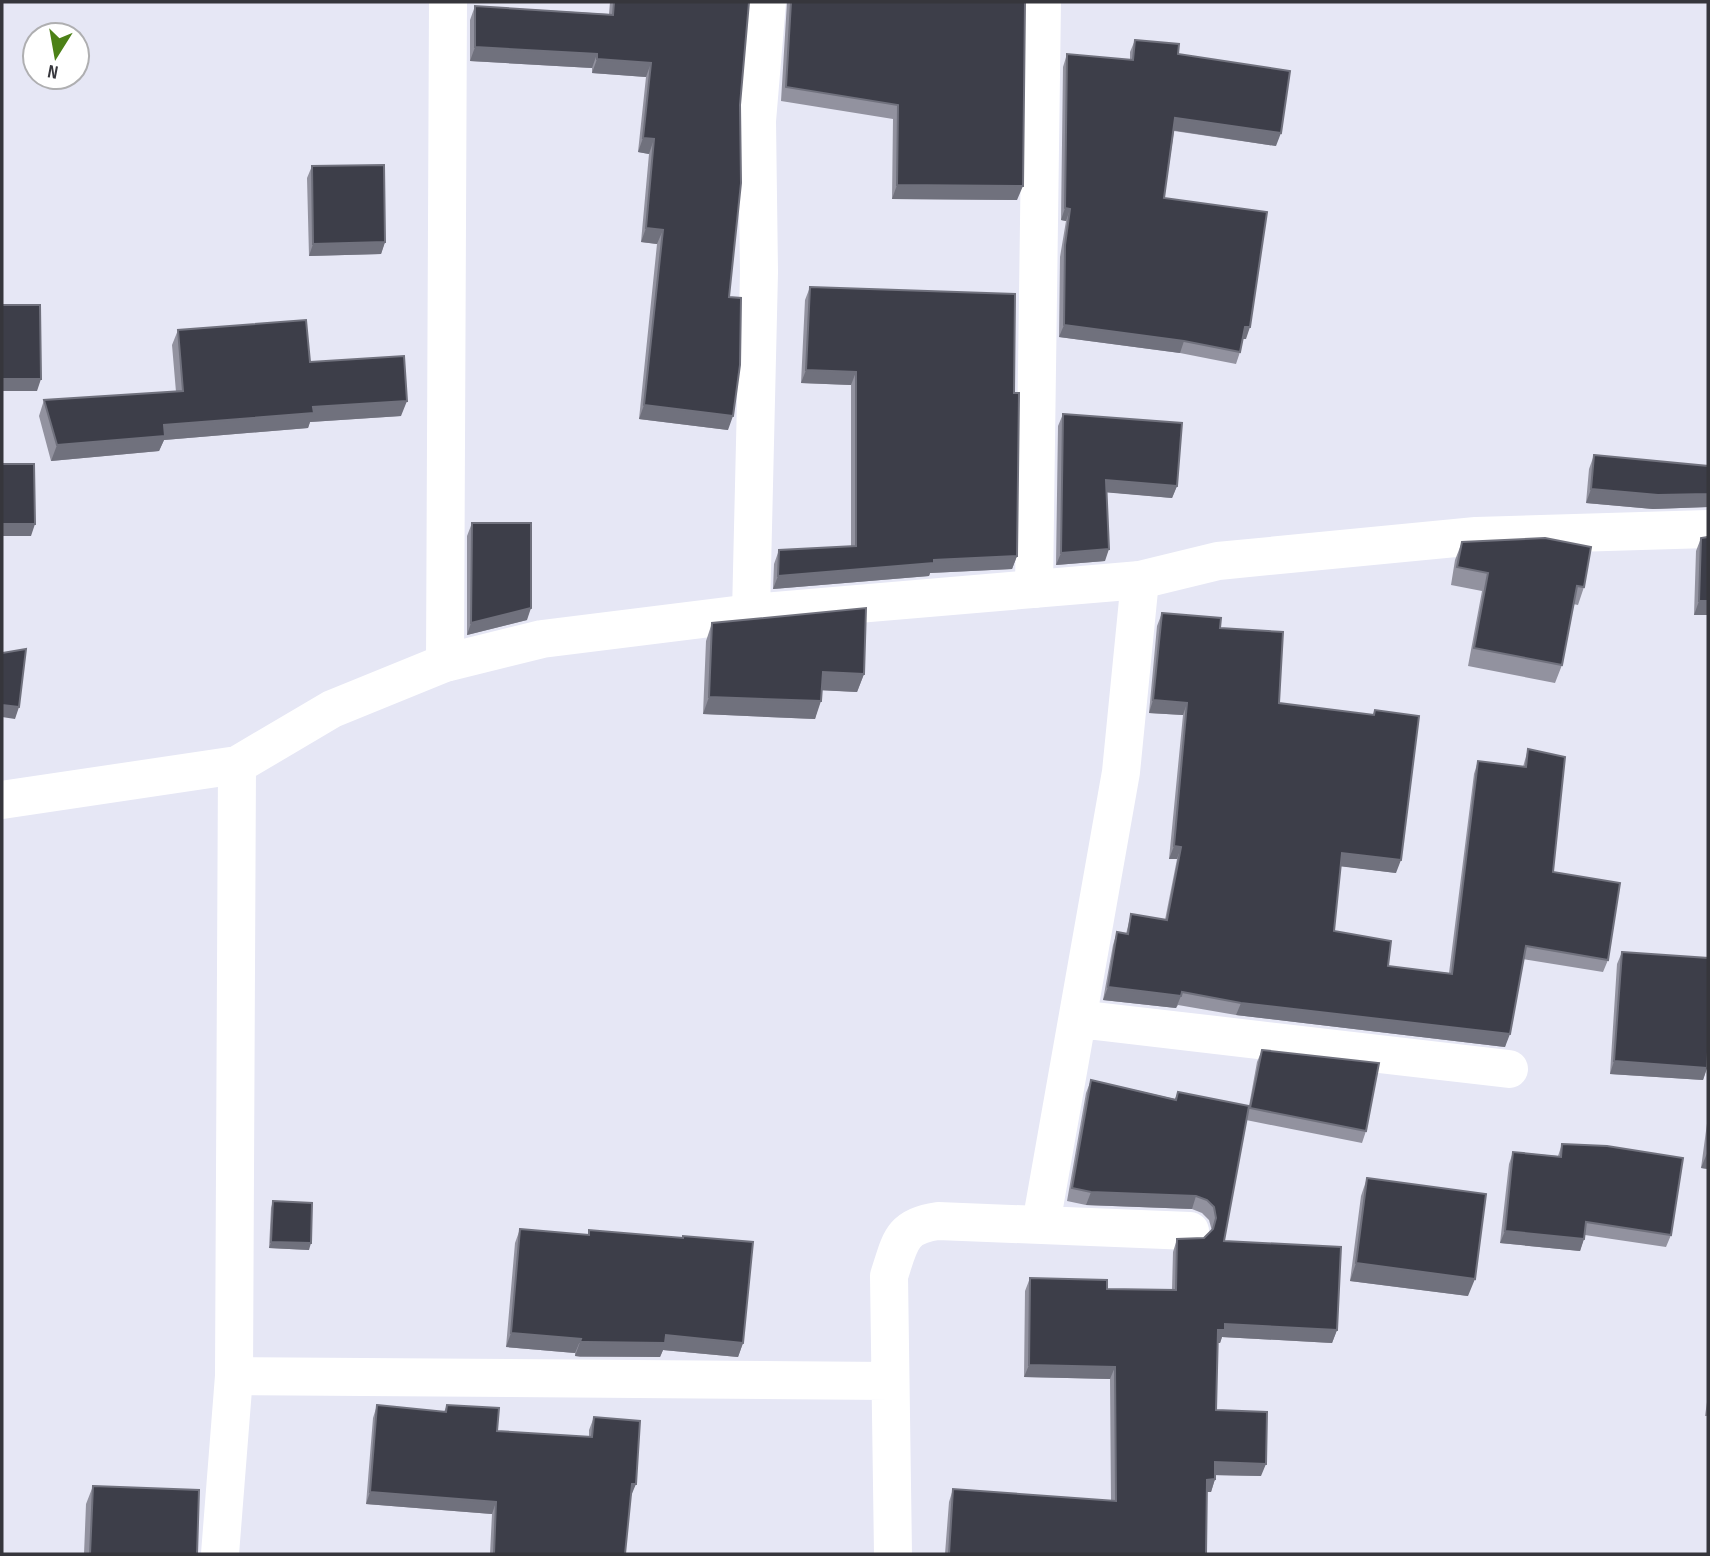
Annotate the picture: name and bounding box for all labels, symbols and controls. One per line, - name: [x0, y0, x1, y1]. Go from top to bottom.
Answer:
- north arrow: [21, 21, 91, 91]
- text: N: [46, 59, 60, 83]

